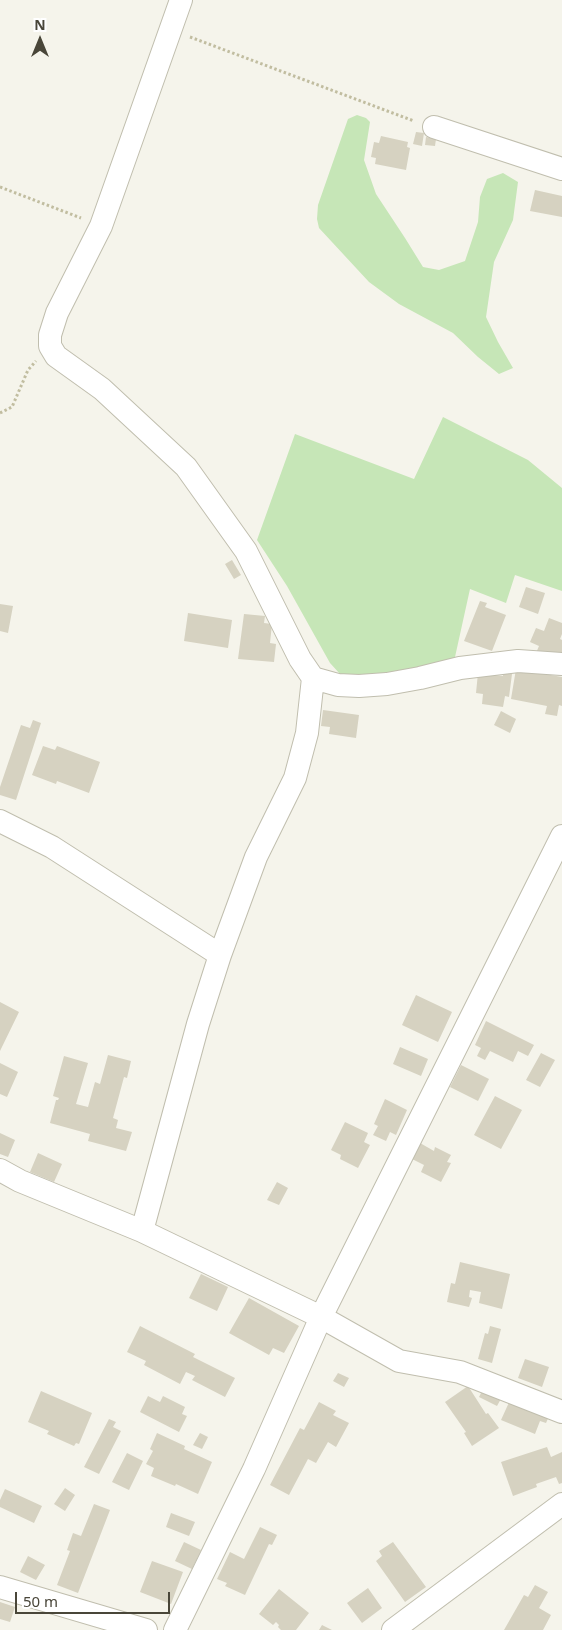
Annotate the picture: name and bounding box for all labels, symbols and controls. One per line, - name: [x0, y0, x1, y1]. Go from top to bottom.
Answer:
- north arrow: [15, 15, 65, 65]
- text: N: [34, 15, 46, 34]
- scale bar: [18, 1582, 172, 1614]
- text: 50 m: [23, 1591, 58, 1611]

